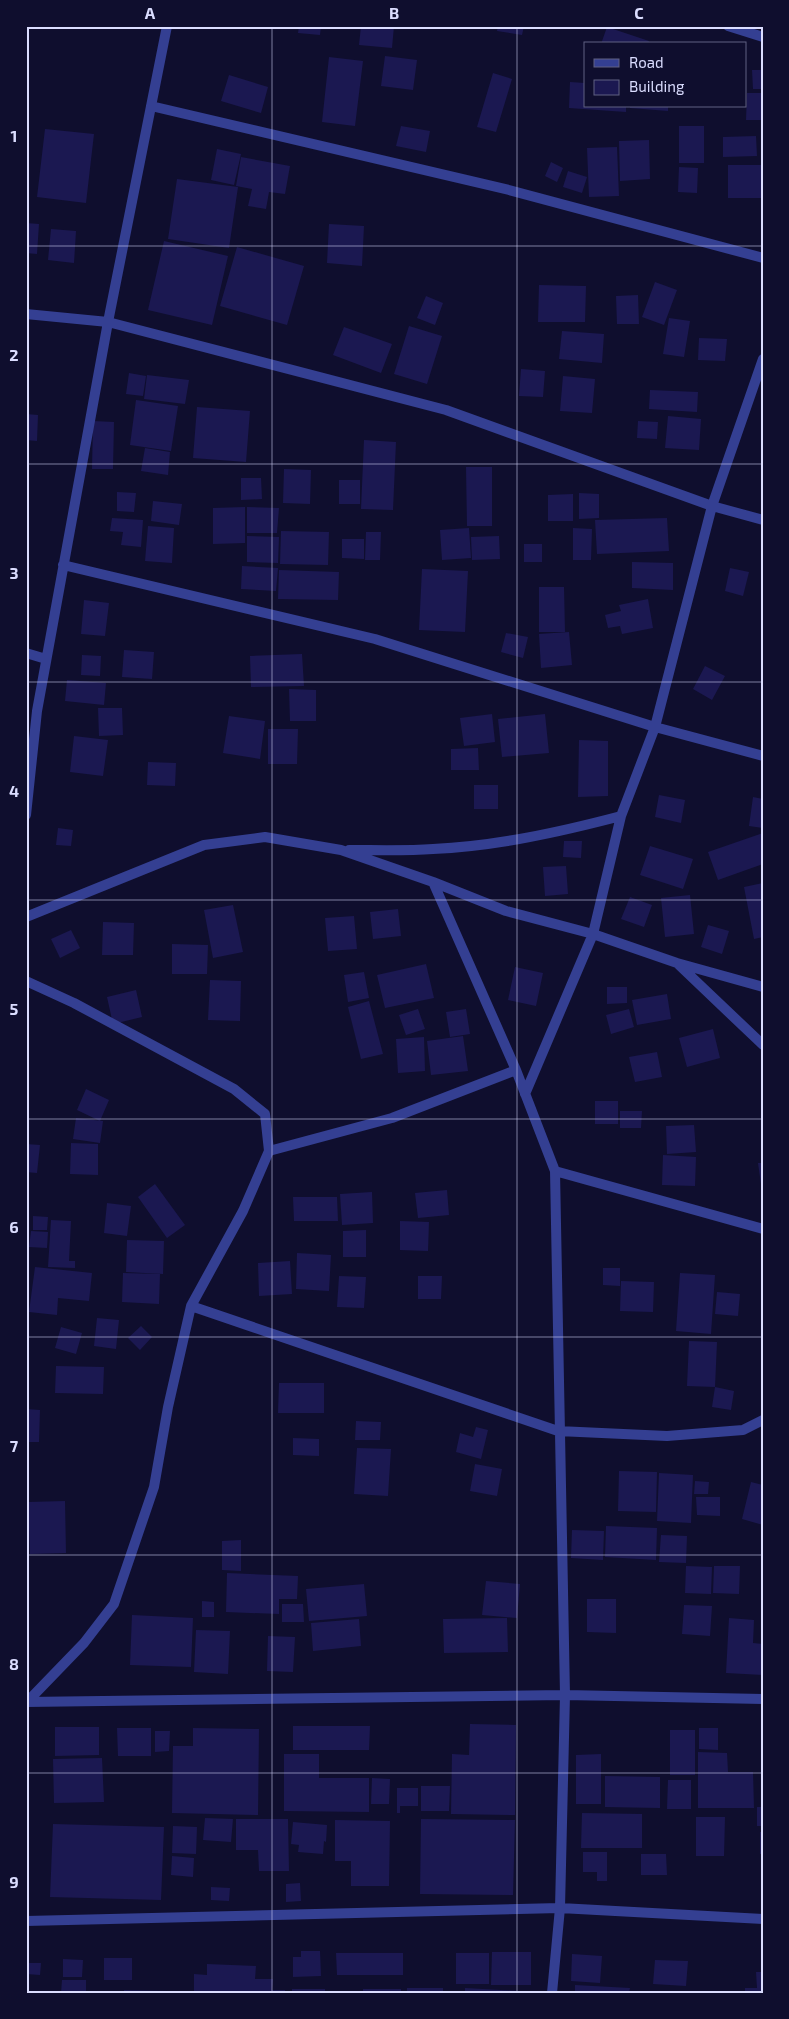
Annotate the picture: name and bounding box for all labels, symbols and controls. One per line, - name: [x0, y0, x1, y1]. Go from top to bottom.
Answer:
- text: A: [145, 3, 156, 22]
- text: B: [389, 3, 399, 22]
- text: C: [634, 3, 644, 22]
- legend: [584, 42, 746, 108]
- text: Road: [629, 53, 664, 71]
- text: Building: [629, 77, 685, 95]
- text: 1: [11, 126, 17, 145]
- text: 2: [9, 345, 19, 364]
- text: 3: [9, 563, 19, 582]
- text: 4: [9, 781, 19, 800]
- text: 5: [10, 999, 19, 1018]
- text: 6: [9, 1217, 19, 1236]
- text: 7: [10, 1436, 19, 1455]
- text: 8: [9, 1654, 19, 1673]
- text: 9: [9, 1872, 19, 1891]

